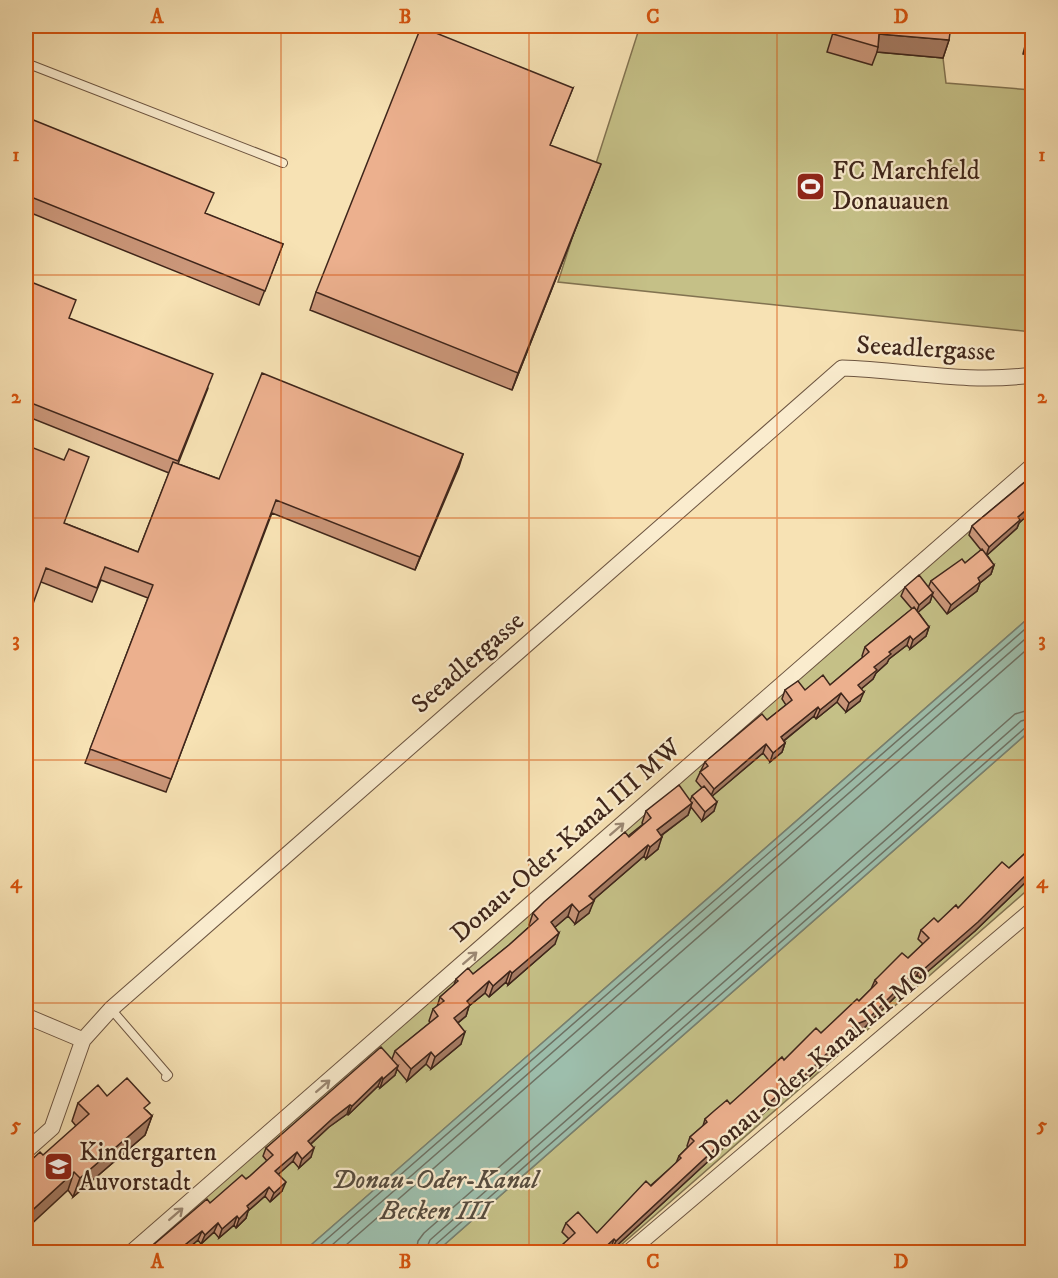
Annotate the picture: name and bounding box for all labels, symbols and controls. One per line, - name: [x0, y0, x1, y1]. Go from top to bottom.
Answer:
- text: A: [150, 5, 165, 30]
- text: B: [399, 5, 411, 30]
- text: C: [646, 5, 660, 30]
- text: D: [894, 5, 909, 30]
- text: 1: [12, 143, 20, 168]
- text: 1: [1038, 143, 1046, 168]
- place label: FC Marchfeld Donauauen: [832, 155, 980, 218]
- sports icon: FC Marchfeld Donauauen: [795, 170, 827, 202]
- street label: Seeadlergasse: [856, 329, 996, 369]
- text: 2: [11, 385, 22, 410]
- text: 2: [1037, 385, 1048, 410]
- street label: Seeadlergasse: [405, 605, 531, 721]
- text: 3: [12, 628, 20, 653]
- text: 3: [1038, 628, 1046, 653]
- street label: Donau-Oder-Kanal III MW: [444, 731, 689, 950]
- one-way arrow: [609, 822, 624, 836]
- text: 4: [10, 870, 23, 895]
- text: 4: [1036, 870, 1049, 895]
- one-way arrow: [462, 951, 478, 964]
- street label: Donau-Oder-Kanal III MO: [694, 957, 936, 1169]
- one-way arrow: [315, 1079, 330, 1093]
- text: 5: [10, 1113, 21, 1138]
- text: 5: [1036, 1113, 1047, 1138]
- place label: Kindergarten Auvorstadt: [79, 1136, 217, 1199]
- school or university icon: Kindergarten Auvorstadt: [42, 1151, 74, 1183]
- water label: Donau-Oder-Kanal Becken III: [331, 1163, 542, 1228]
- one-way arrow: [168, 1207, 183, 1221]
- text: A: [150, 1250, 165, 1275]
- text: B: [399, 1250, 411, 1275]
- text: C: [646, 1250, 660, 1275]
- text: D: [894, 1250, 909, 1275]

